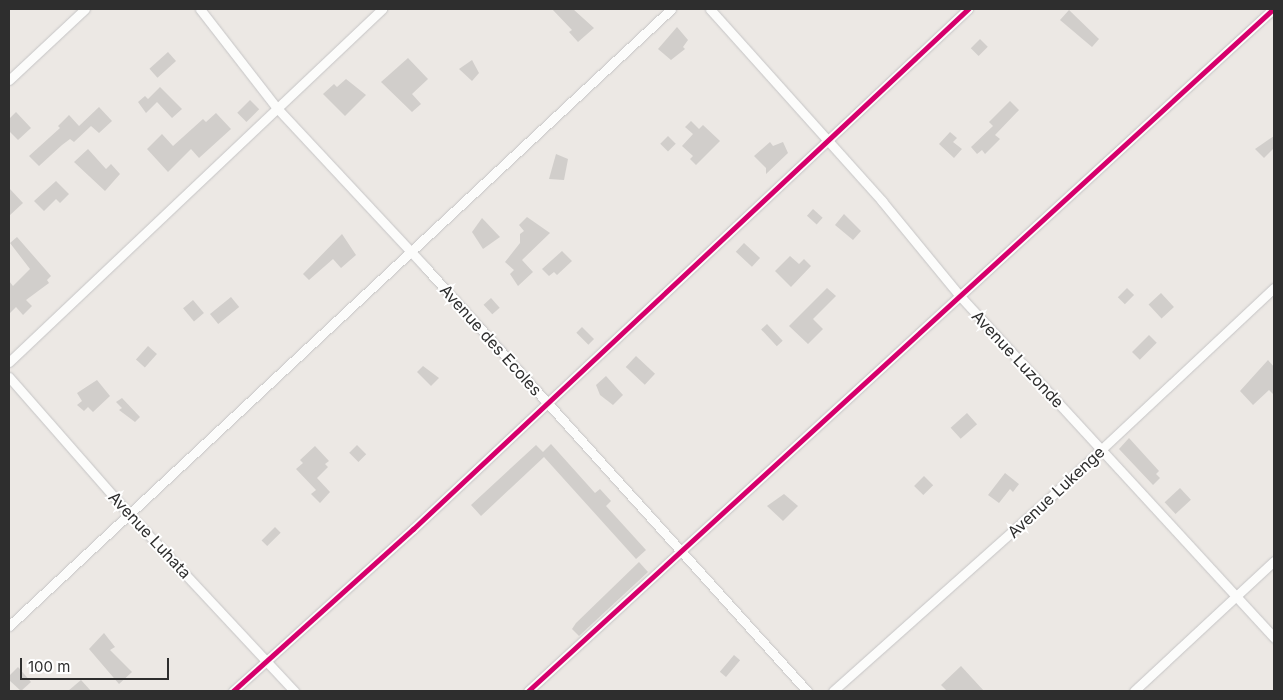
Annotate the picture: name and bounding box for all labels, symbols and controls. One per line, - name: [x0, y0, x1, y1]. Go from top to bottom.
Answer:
- street label: Avenue des Ecoles: [436, 281, 546, 399]
- street label: Avenue Luzonde: [968, 306, 1068, 412]
- street label: Avenue Lukenge: [1004, 442, 1108, 542]
- street label: Avenue Luhata: [105, 488, 195, 582]
- scale bar: [22, 648, 171, 680]
- text: 100 m: [28, 657, 70, 676]

